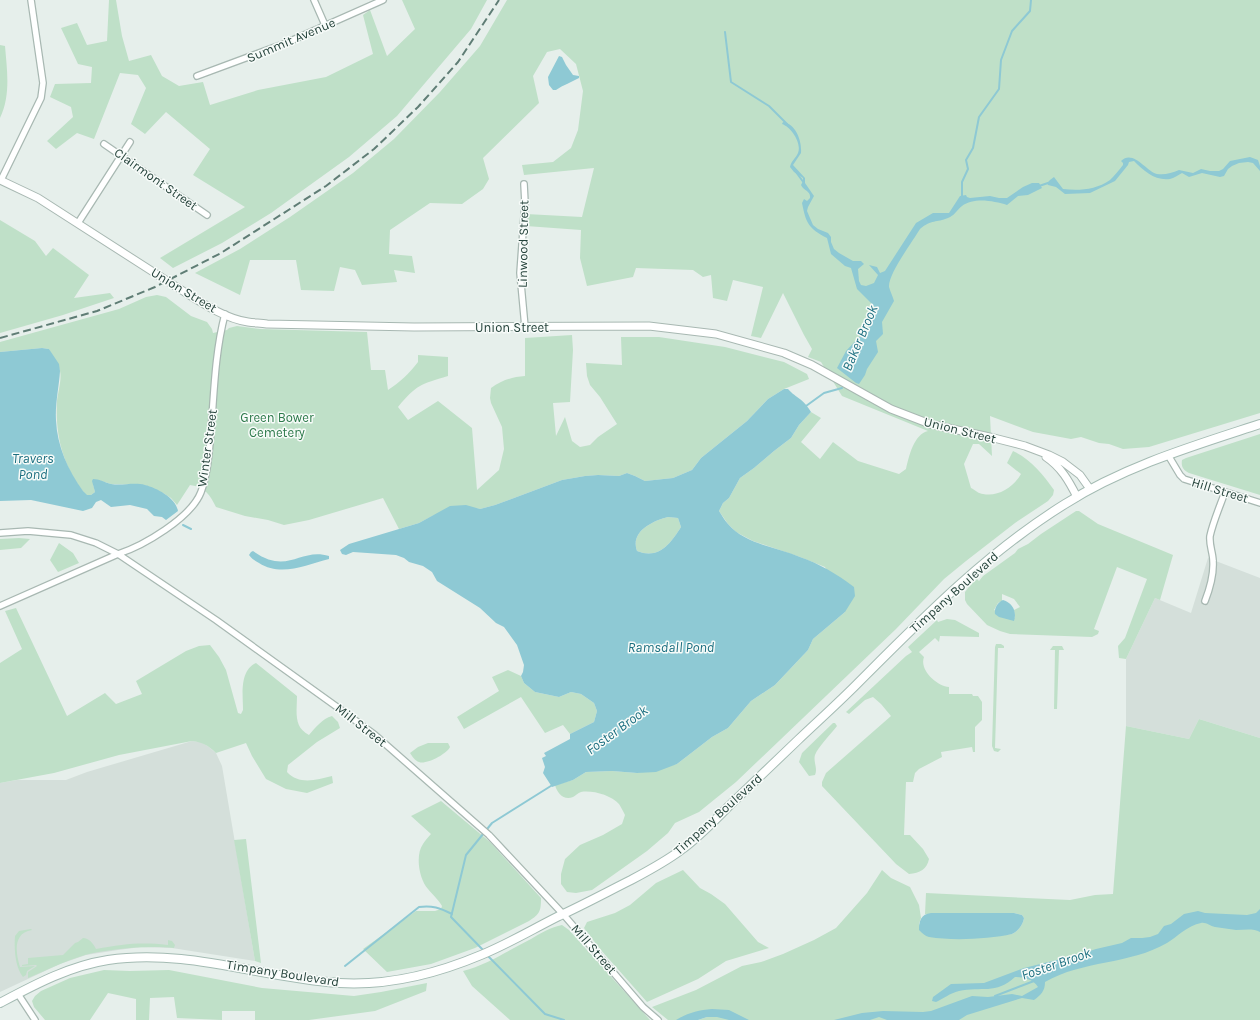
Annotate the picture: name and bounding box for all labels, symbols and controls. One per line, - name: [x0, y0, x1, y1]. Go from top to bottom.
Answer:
- street label: Summit Avenue: [244, 14, 338, 65]
- street label: Clairmont Street: [112, 145, 201, 213]
- street label: Linwood Street: [515, 200, 531, 288]
- street label: Union Street: [148, 265, 220, 316]
- water label: Baker Brook: [839, 302, 882, 373]
- street label: Union Street: [475, 320, 549, 335]
- street label: Winter Street: [194, 408, 220, 488]
- park label: Green Bower Cemetery: [240, 410, 314, 440]
- street label: Union Street: [922, 414, 998, 446]
- water label: Travers Pond: [12, 450, 54, 483]
- street label: Hill Street: [1190, 474, 1250, 506]
- street label: Timpany Boulevard: [907, 548, 1001, 636]
- water label: Ramsdall Pond: [628, 639, 715, 656]
- street label: Mill Street: [332, 700, 390, 750]
- water label: Foster Brook: [583, 701, 652, 758]
- street label: Timpany Boulevard: [671, 770, 765, 858]
- street label: Mill Street: [568, 921, 620, 977]
- water label: Foster Brook: [1019, 944, 1094, 984]
- street label: Timpany Boulevard: [226, 957, 340, 989]

